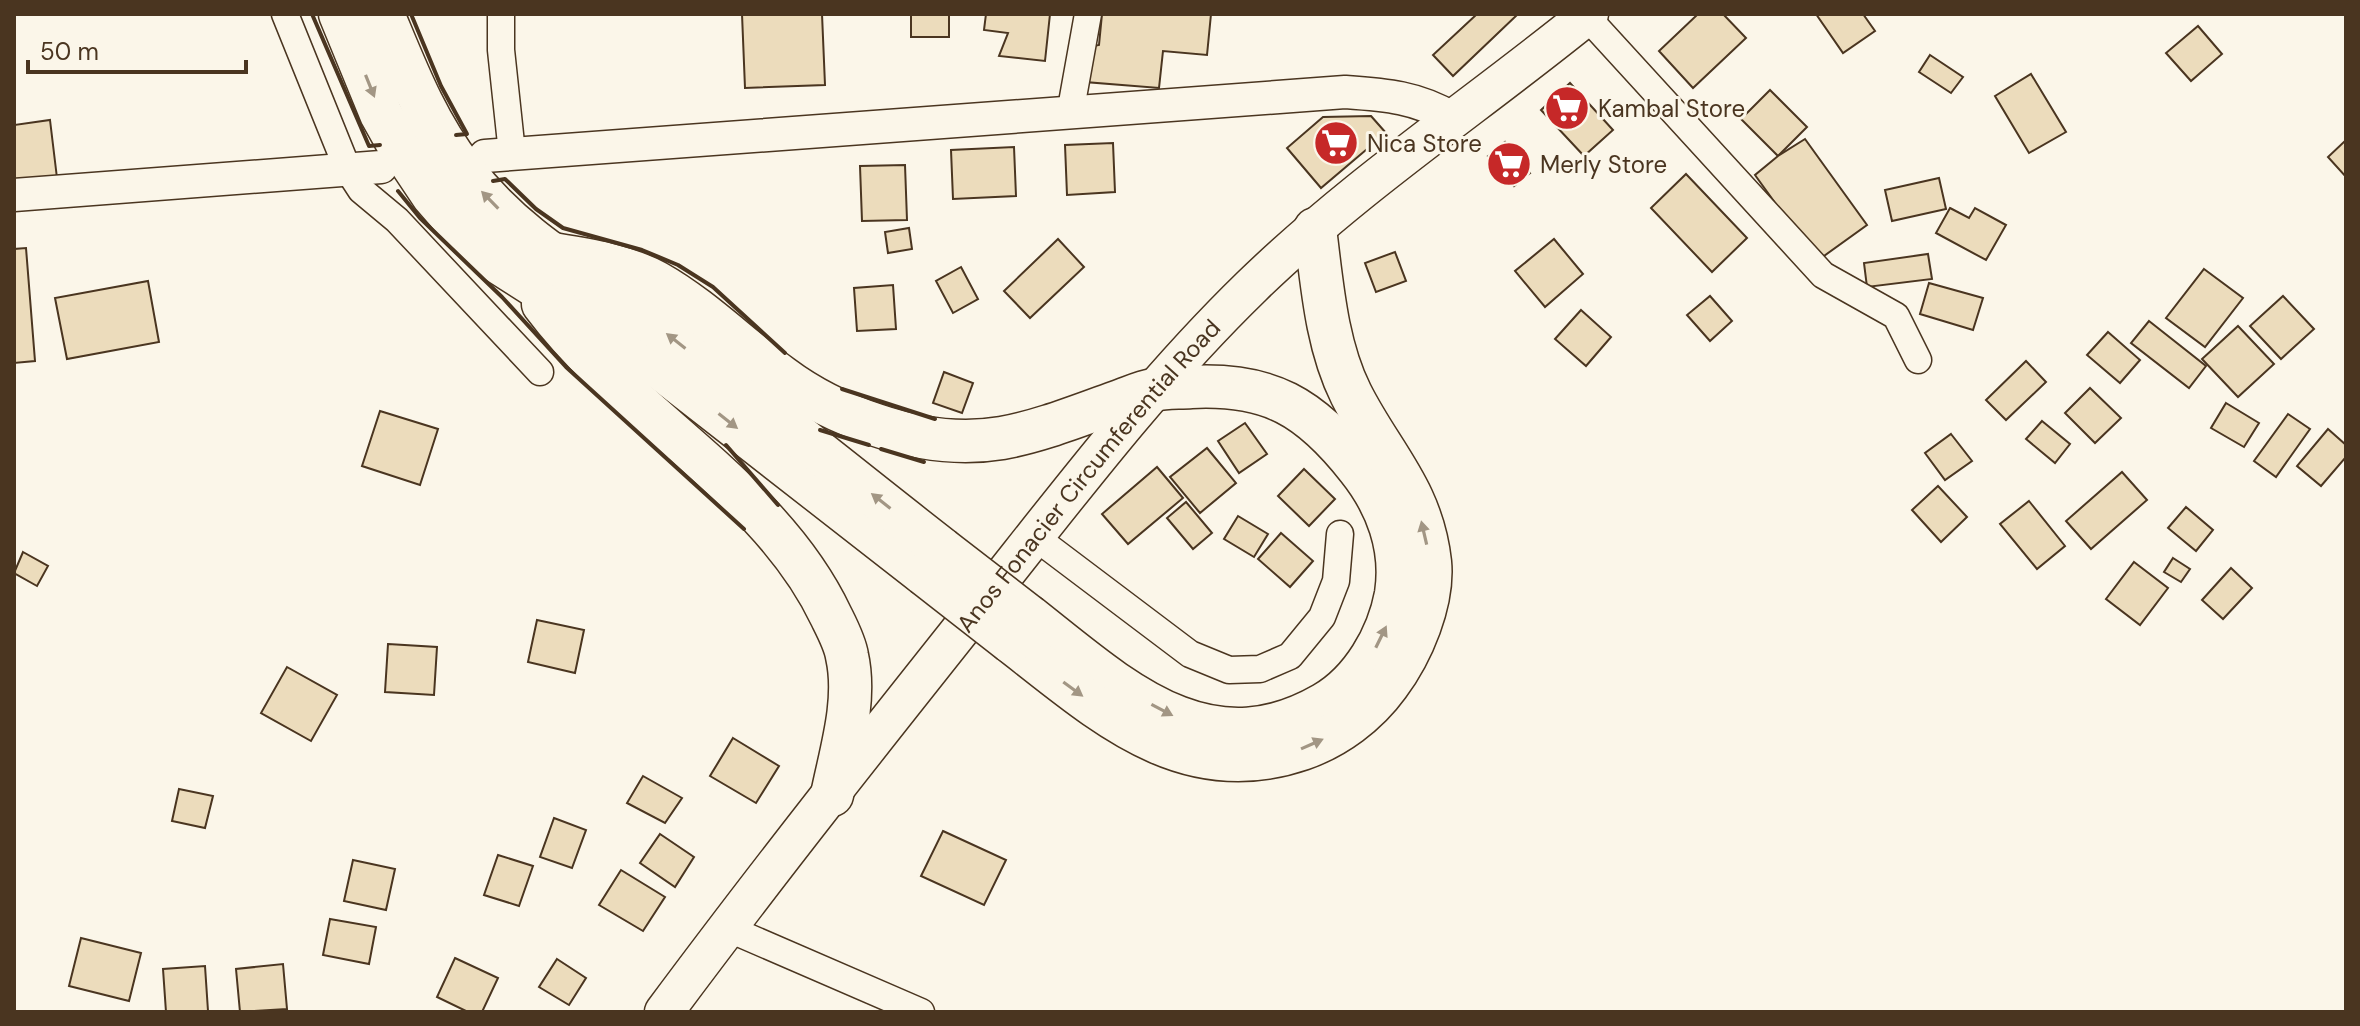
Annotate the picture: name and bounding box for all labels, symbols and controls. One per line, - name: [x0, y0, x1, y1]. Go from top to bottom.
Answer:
- scale bar: [28, 24, 246, 74]
- text: 50 m: [40, 36, 99, 67]
- one-way arrow: [364, 74, 377, 98]
- supermarket icon: Kambal Store: [1543, 84, 1591, 132]
- place label: Kambal Store: [1598, 93, 1745, 124]
- supermarket icon: Nica Store: [1312, 119, 1360, 167]
- place label: Nica Store: [1367, 128, 1482, 159]
- supermarket icon: Merly Store: [1485, 140, 1533, 188]
- place label: Merly Store: [1540, 149, 1667, 180]
- one-way arrow: [481, 191, 499, 210]
- street label: Anos Fonacier Circumferential Road: [949, 312, 1227, 638]
- one-way arrow: [666, 334, 686, 350]
- one-way arrow: [718, 413, 738, 429]
- one-way arrow: [871, 494, 891, 510]
- one-way arrow: [1417, 521, 1430, 546]
- one-way arrow: [1374, 626, 1388, 649]
- one-way arrow: [1062, 681, 1084, 697]
- one-way arrow: [1151, 703, 1173, 717]
- one-way arrow: [1300, 737, 1323, 751]

